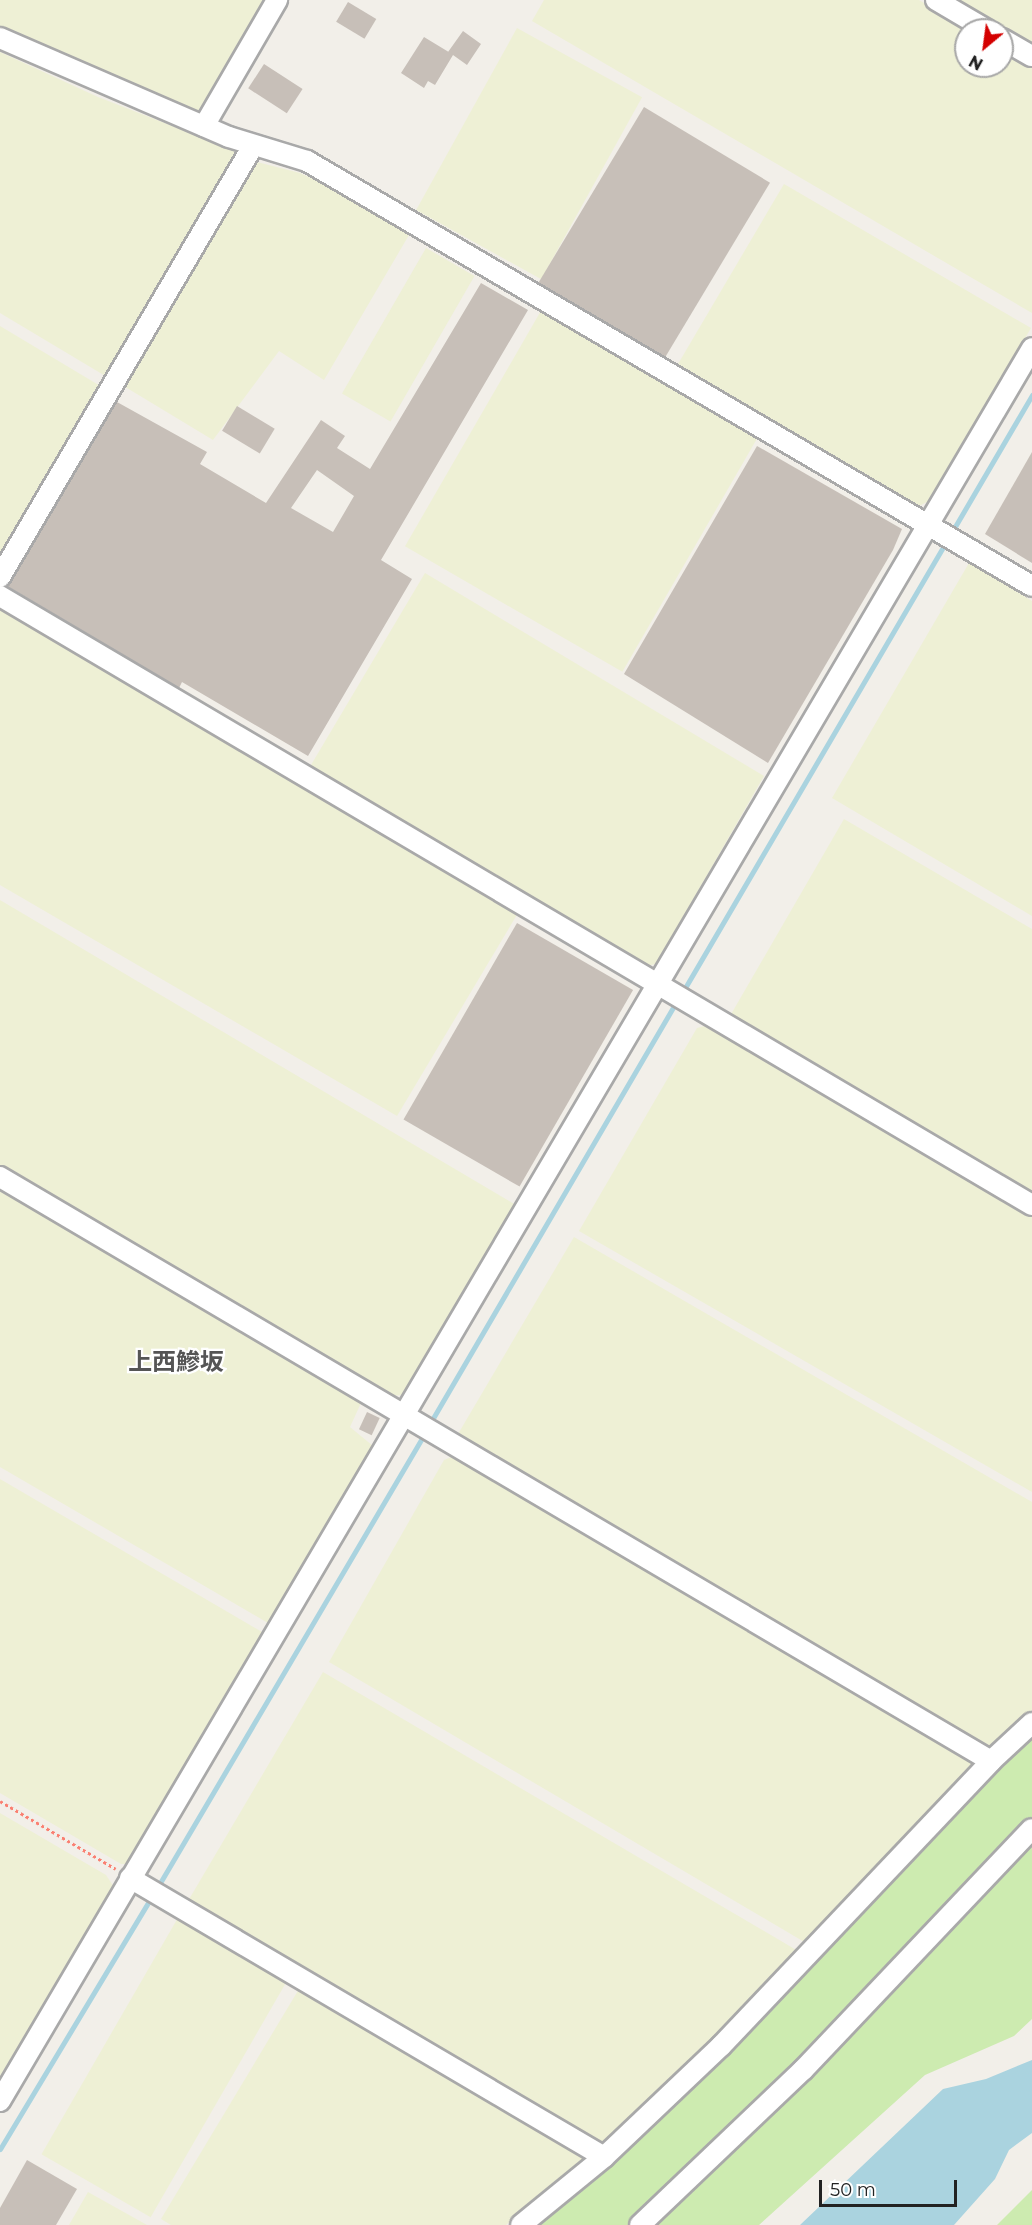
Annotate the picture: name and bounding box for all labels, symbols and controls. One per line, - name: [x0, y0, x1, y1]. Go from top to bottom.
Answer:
- north arrow: [954, 18, 1014, 78]
- text: N: [966, 51, 986, 74]
- district label: 上西鰺坂: [128, 1348, 224, 1376]
- scale bar: [822, 2168, 960, 2206]
- text: 50 m: [830, 2179, 876, 2201]

